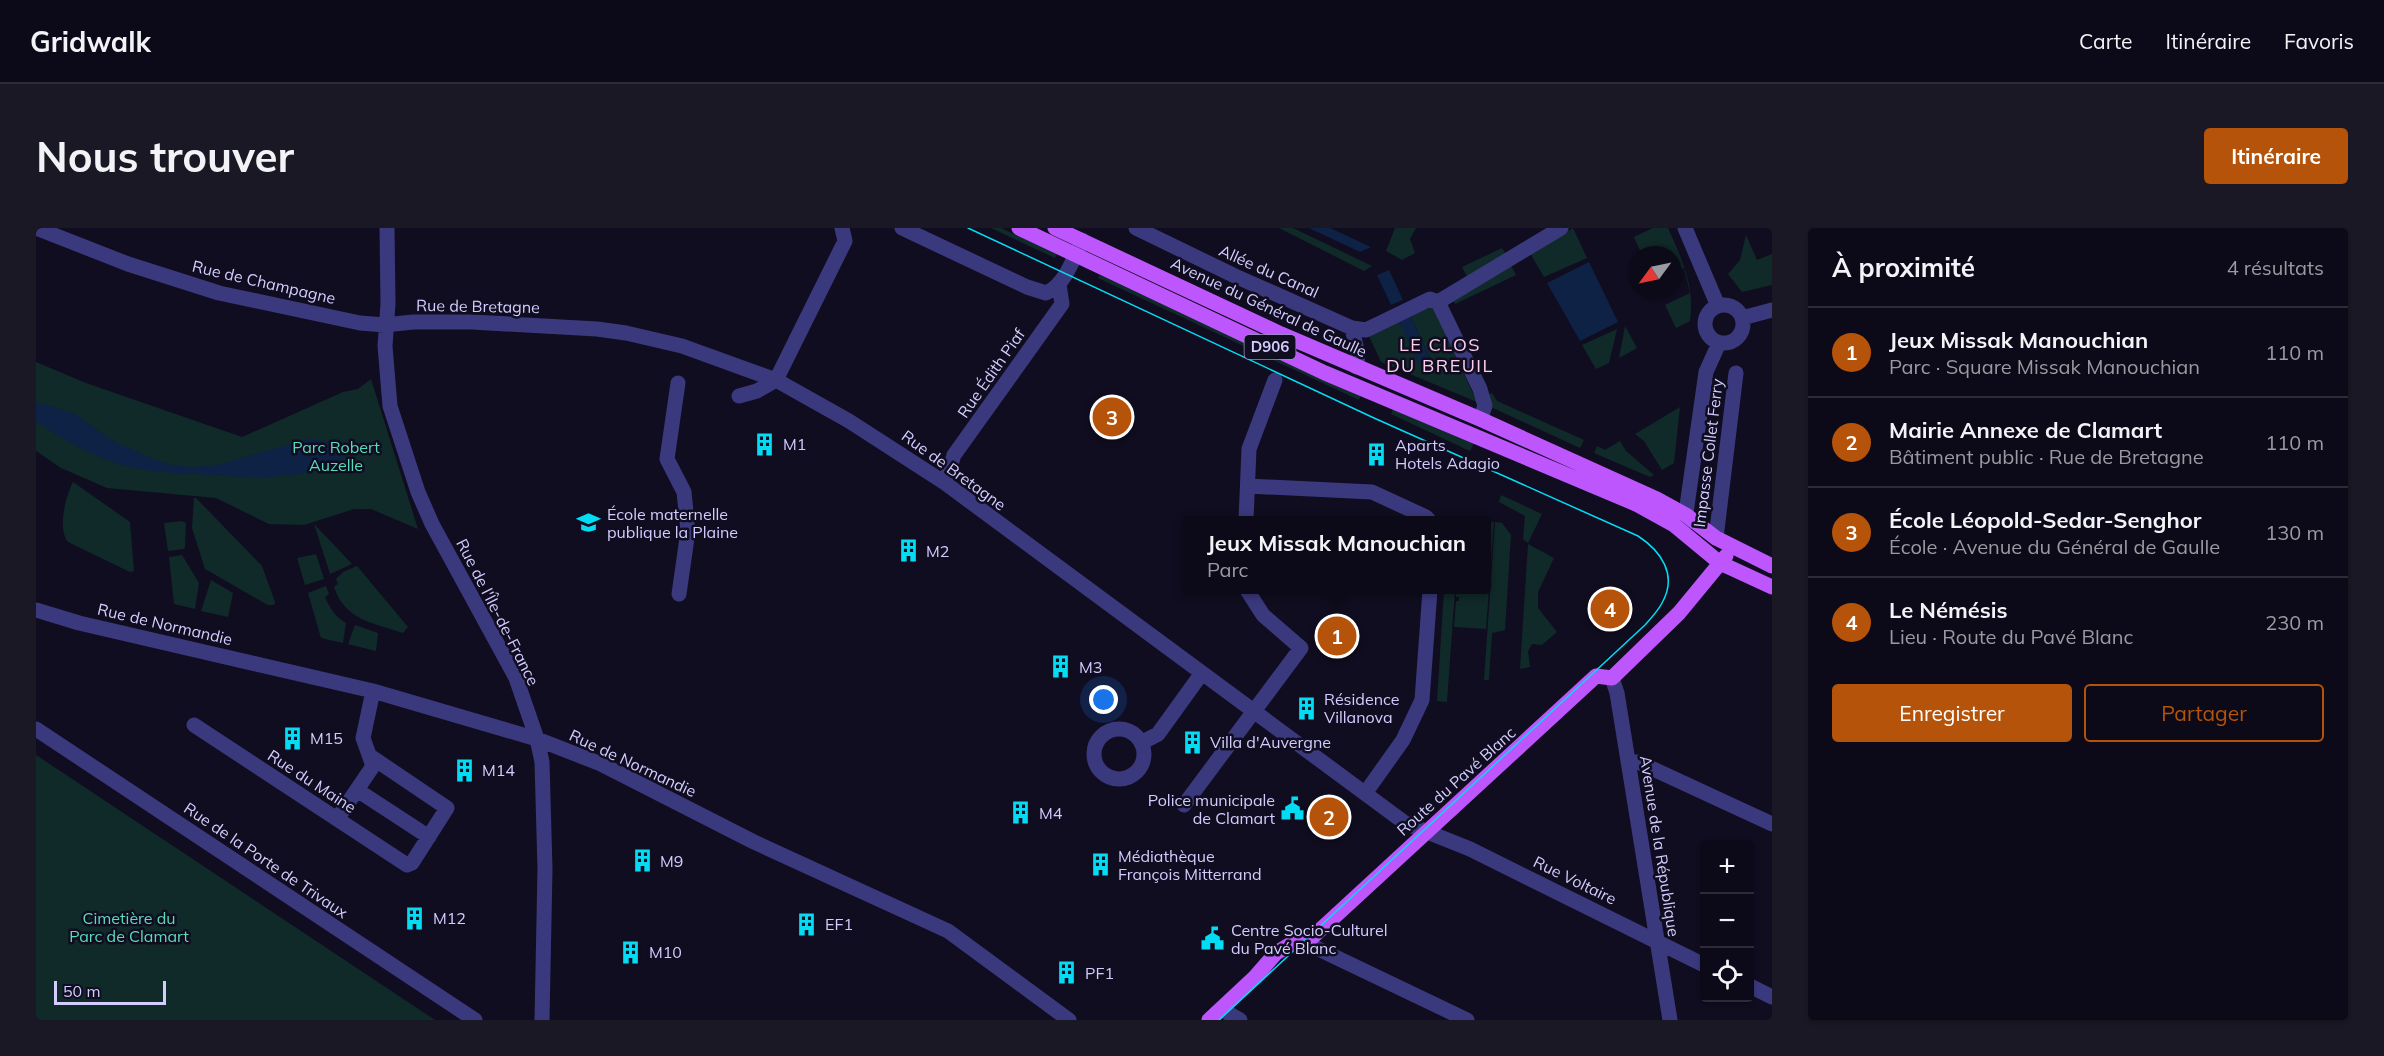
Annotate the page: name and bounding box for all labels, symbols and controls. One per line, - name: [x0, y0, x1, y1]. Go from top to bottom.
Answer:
- text: Gridwalk: [30, 24, 151, 59]
- text: Carte: [2079, 28, 2133, 54]
- text: Itinéraire: [2166, 28, 2251, 54]
- text: Favoris: [2284, 28, 2354, 54]
- button: Itinéraire: [2204, 128, 2348, 184]
- text: Nous trouver: [36, 130, 294, 183]
- street label: Allée du Canal: [1216, 240, 1322, 302]
- north arrow: [1628, 246, 1682, 300]
- text: À proximité: [1832, 251, 1975, 284]
- street label: Avenue du Général de Gaulle: [1168, 253, 1370, 361]
- text: 4 résultats: [2227, 255, 2324, 280]
- street label: Rue de Champagne: [190, 256, 338, 308]
- street label: Rue de Bretagne: [416, 295, 540, 317]
- street label: Rue Édith Piaf: [953, 324, 1029, 421]
- text: Jeux Missak Manouchian: [1889, 326, 2148, 354]
- district label: LE CLOS DU BREUIL: [1386, 333, 1494, 377]
- road number: D906: [1244, 335, 1296, 359]
- text: 1: [1846, 340, 1858, 365]
- text: 110 m: [2265, 340, 2324, 365]
- text: Parc · Square Missak Manouchian: [1889, 354, 2200, 379]
- street label: Impasse Collet Ferry: [1689, 377, 1727, 529]
- pin: 3: [1092, 394, 1132, 440]
- text: Mairie Annexe de Clamart: [1889, 416, 2162, 444]
- street label: Rue de Bretagne: [898, 425, 1010, 515]
- text: 2: [1846, 430, 1858, 455]
- text: 110 m: [2265, 430, 2324, 455]
- building icon: M1: [752, 431, 778, 457]
- place label: M1: [783, 434, 806, 454]
- place label: Aparts Hotels Adagio: [1395, 435, 1500, 473]
- park label: Parc Robert Auzelle: [292, 437, 380, 475]
- building icon: Aparts Hotels Adagio: [1364, 441, 1390, 467]
- text: Bâtiment public · Rue de Bretagne: [1889, 444, 2204, 469]
- place label: École maternelle publique la Plaine: [607, 504, 738, 542]
- text: École Léopold-Sedar-Senghor: [1889, 506, 2201, 534]
- school or university icon: École maternelle publique la Plaine: [576, 510, 602, 536]
- popup: [1182, 516, 1491, 594]
- text: 3: [1846, 520, 1858, 545]
- text: 130 m: [2265, 520, 2324, 545]
- text: Jeux Missak Manouchian: [1207, 529, 1466, 557]
- text: École · Avenue du Général de Gaulle: [1889, 534, 2220, 559]
- street label: Rue de l'Île-de-France: [452, 535, 544, 689]
- building icon: M2: [895, 538, 921, 564]
- place label: M2: [926, 541, 949, 561]
- text: Parc: [1207, 557, 1248, 582]
- pin: 4: [1590, 586, 1630, 632]
- text: Le Némésis: [1889, 596, 2008, 624]
- street label: Rue de Normandie: [96, 599, 234, 649]
- text: 4: [1846, 610, 1858, 635]
- text: 230 m: [2265, 610, 2324, 635]
- pin: 1: [1318, 614, 1356, 658]
- text: Lieu · Route du Pavé Blanc: [1889, 624, 2133, 649]
- building icon: M3: [1048, 654, 1074, 680]
- place label: M3: [1079, 657, 1102, 677]
- button: Enregistrer: [1832, 684, 2072, 742]
- button: Partager: [2084, 684, 2324, 742]
- your location: [1089, 685, 1118, 714]
- place label: Résidence Villanova: [1324, 689, 1399, 727]
- building icon: Résidence Villanova: [1293, 695, 1319, 721]
- street label: Route du Pavé Blanc: [1392, 722, 1520, 840]
- building icon: M15: [279, 725, 305, 751]
- street label: Rue de Normandie: [566, 725, 700, 801]
- place label: M15: [310, 728, 343, 748]
- building icon: Villa d'Auvergne: [1179, 729, 1205, 755]
- place label: Villa d'Auvergne: [1210, 732, 1331, 752]
- street label: Rue du Maine: [264, 745, 360, 817]
- street label: Avenue de la République: [1636, 754, 1684, 938]
- building icon: M14: [451, 757, 477, 783]
- place label: M14: [482, 760, 515, 780]
- place label: Police municipale de Clamart: [1148, 790, 1275, 828]
- pin: 2: [1310, 794, 1348, 840]
- public building icon: Police municipale de Clamart: [1280, 796, 1306, 822]
- street label: Rue de la Porte de Trivaux: [180, 798, 352, 923]
- building icon: M4: [1008, 800, 1034, 826]
- place label: M4: [1039, 803, 1063, 823]
- map controls: [1700, 840, 1754, 1002]
- button: +: [1700, 840, 1754, 894]
- place label: Médiathèque François Mitterrand: [1118, 846, 1262, 884]
- building icon: M9: [629, 848, 655, 874]
- place label: M9: [660, 851, 683, 871]
- street label: Rue Voltaire: [1530, 851, 1620, 909]
- building icon: Médiathèque François Mitterrand: [1087, 852, 1113, 878]
- button: −: [1700, 894, 1754, 948]
- building icon: M12: [402, 905, 428, 931]
- park label: Cimetière du Parc de Clamart: [69, 908, 189, 946]
- place label: M12: [433, 908, 466, 928]
- building icon: EF1: [794, 911, 820, 937]
- place label: EF1: [825, 914, 853, 934]
- place label: Centre Socio-Culturel du Pavé Blanc: [1231, 920, 1388, 958]
- public building icon: Centre Socio-Culturel du Pavé Blanc: [1200, 926, 1226, 952]
- building icon: M10: [618, 939, 644, 965]
- place label: M10: [649, 942, 682, 962]
- button: locate: [1700, 948, 1754, 1002]
- building icon: PF1: [1054, 960, 1080, 986]
- place label: PF1: [1085, 963, 1114, 983]
- scale bar: [54, 978, 166, 1006]
- text: 50 m: [63, 981, 100, 1001]

